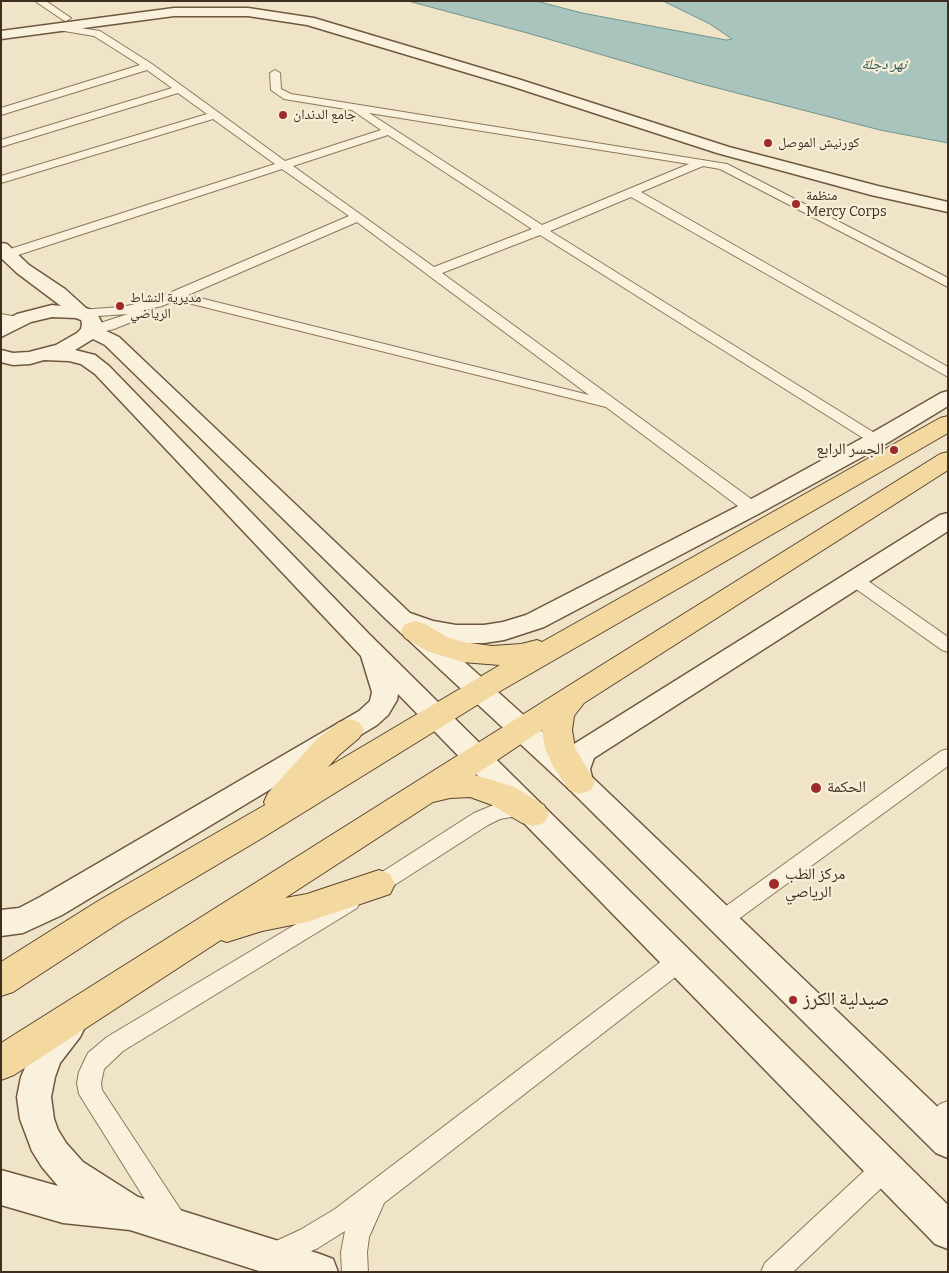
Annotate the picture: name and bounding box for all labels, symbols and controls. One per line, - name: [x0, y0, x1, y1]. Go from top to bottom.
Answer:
- water label: نهر دجلة: [862, 56, 906, 74]
- place label: جامع الدندان: [293, 107, 356, 123]
- marker: جامع الدندان: [277, 109, 289, 121]
- place label: كورنيش الموصل: [778, 135, 860, 151]
- marker: كورنيش الموصل: [762, 137, 774, 149]
- place label: منظمة Mercy Corps: [806, 188, 887, 220]
- marker: منظمة Mercy Corps: [790, 198, 802, 210]
- place label: مديرية النشاط الرياضي: [130, 290, 201, 322]
- marker: مديرية النشاط الرياضي: [114, 300, 126, 312]
- place label: الجسر الرابع: [816, 440, 884, 460]
- marker: الجسر الرابع: [888, 444, 900, 456]
- place label: الحكمة: [827, 778, 866, 798]
- marker: الحكمة: [809, 781, 823, 795]
- place label: مركز الطب الرياصي: [785, 865, 845, 903]
- marker: مركز الطب الرياصي: [767, 877, 781, 891]
- place label: صيدلية الكرز: [803, 989, 889, 1011]
- marker: صيدلية الكرز: [787, 994, 799, 1006]

